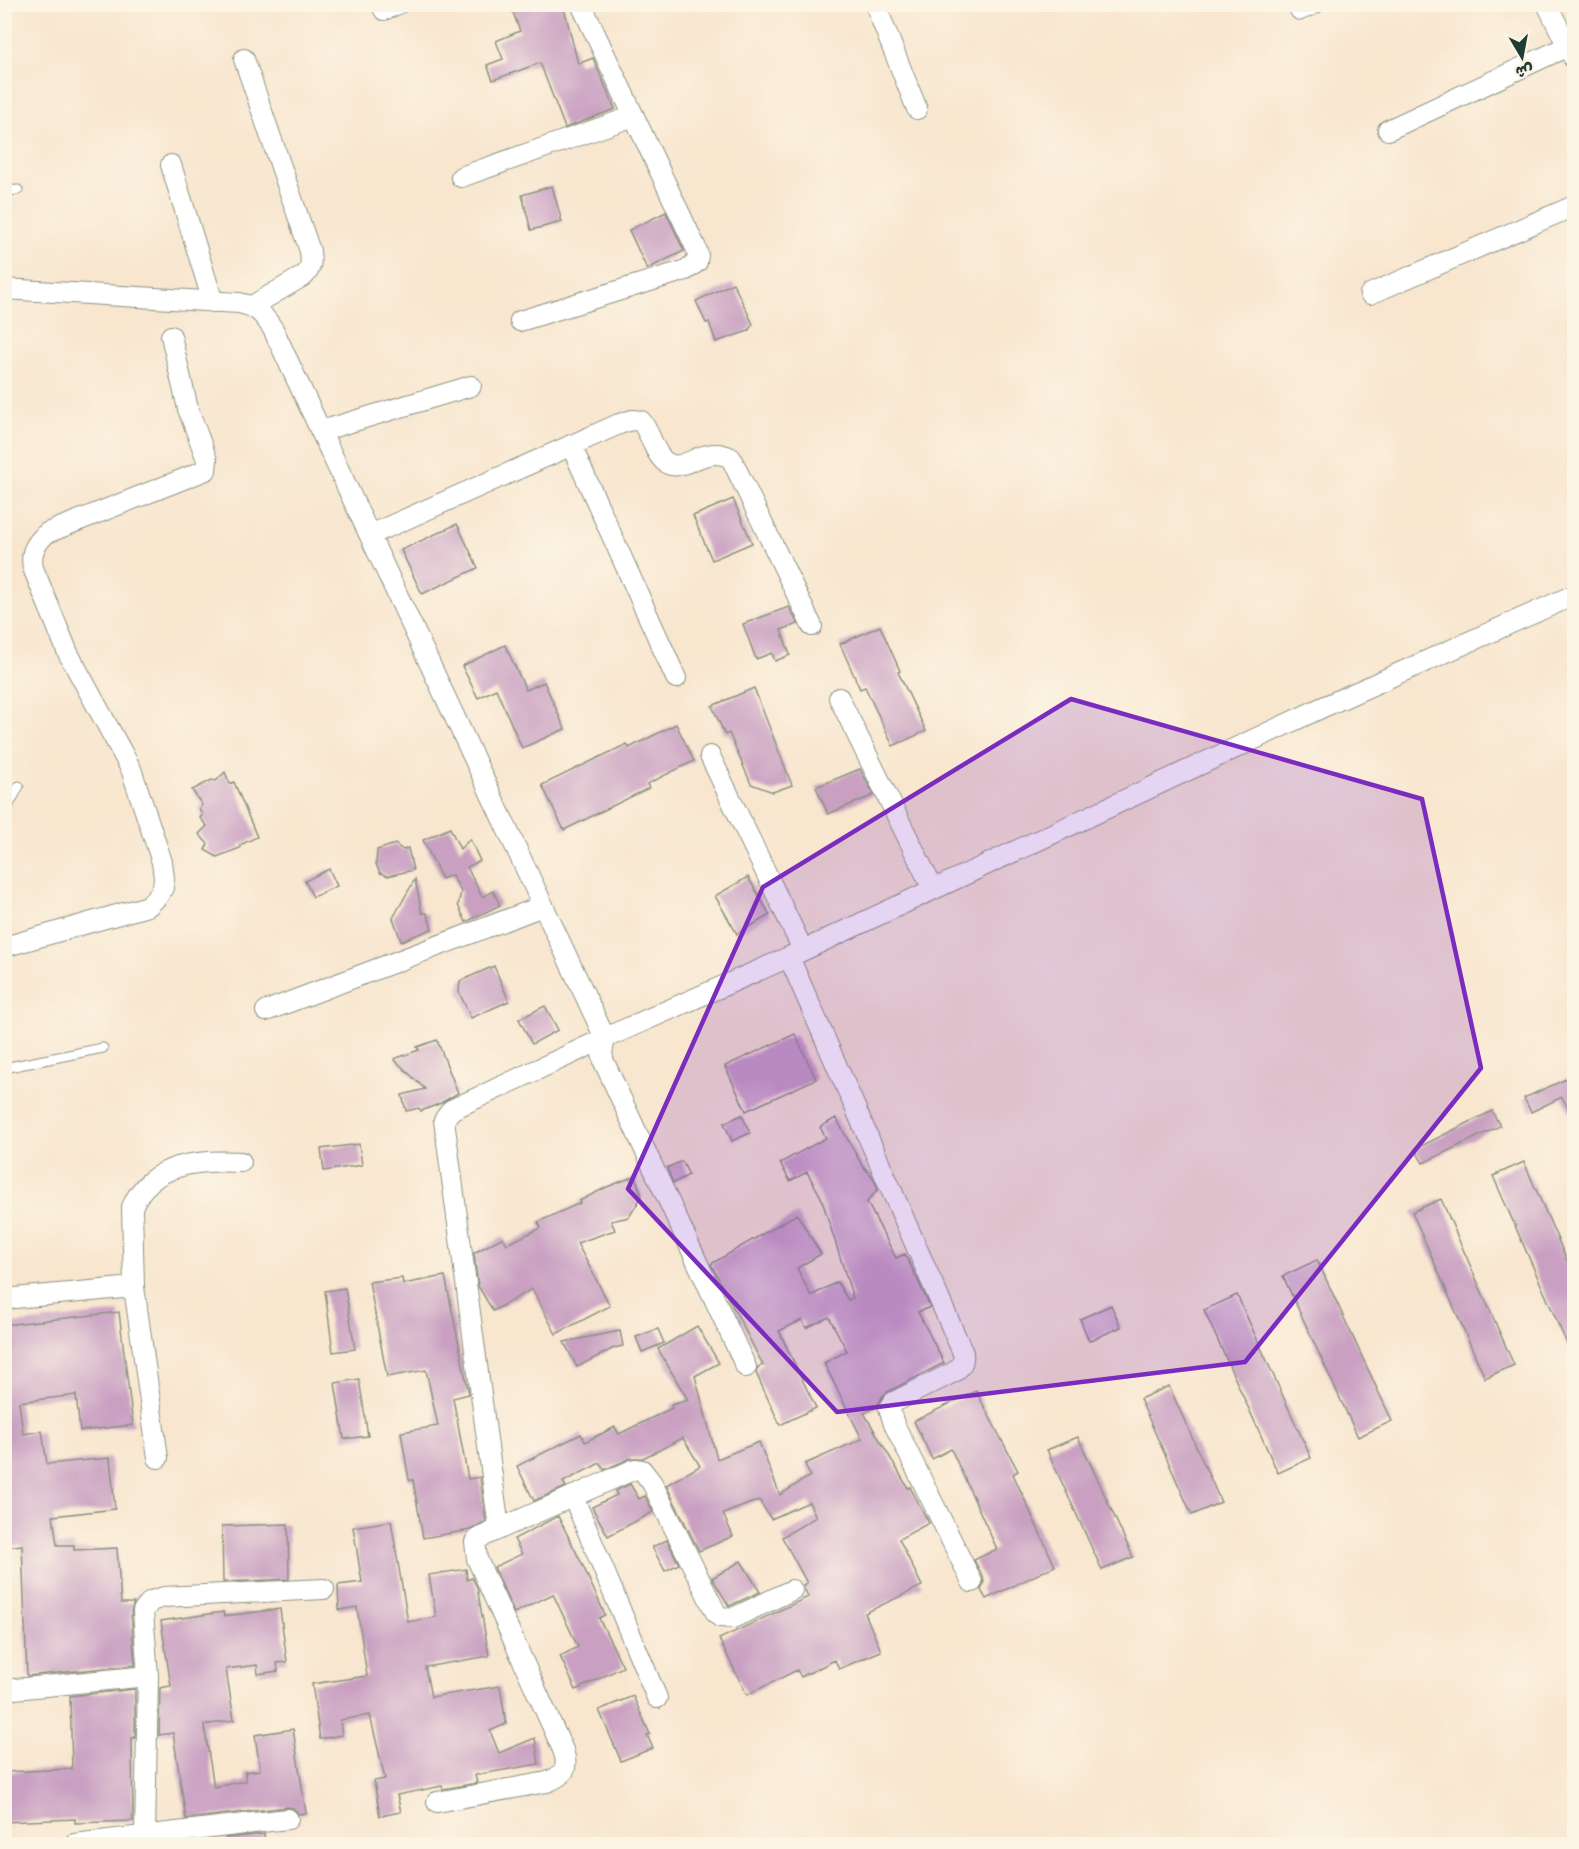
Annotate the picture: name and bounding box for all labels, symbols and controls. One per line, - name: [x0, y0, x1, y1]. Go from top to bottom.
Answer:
- north arrow: [1492, 27, 1552, 87]
- text: ش: [1514, 56, 1535, 83]

